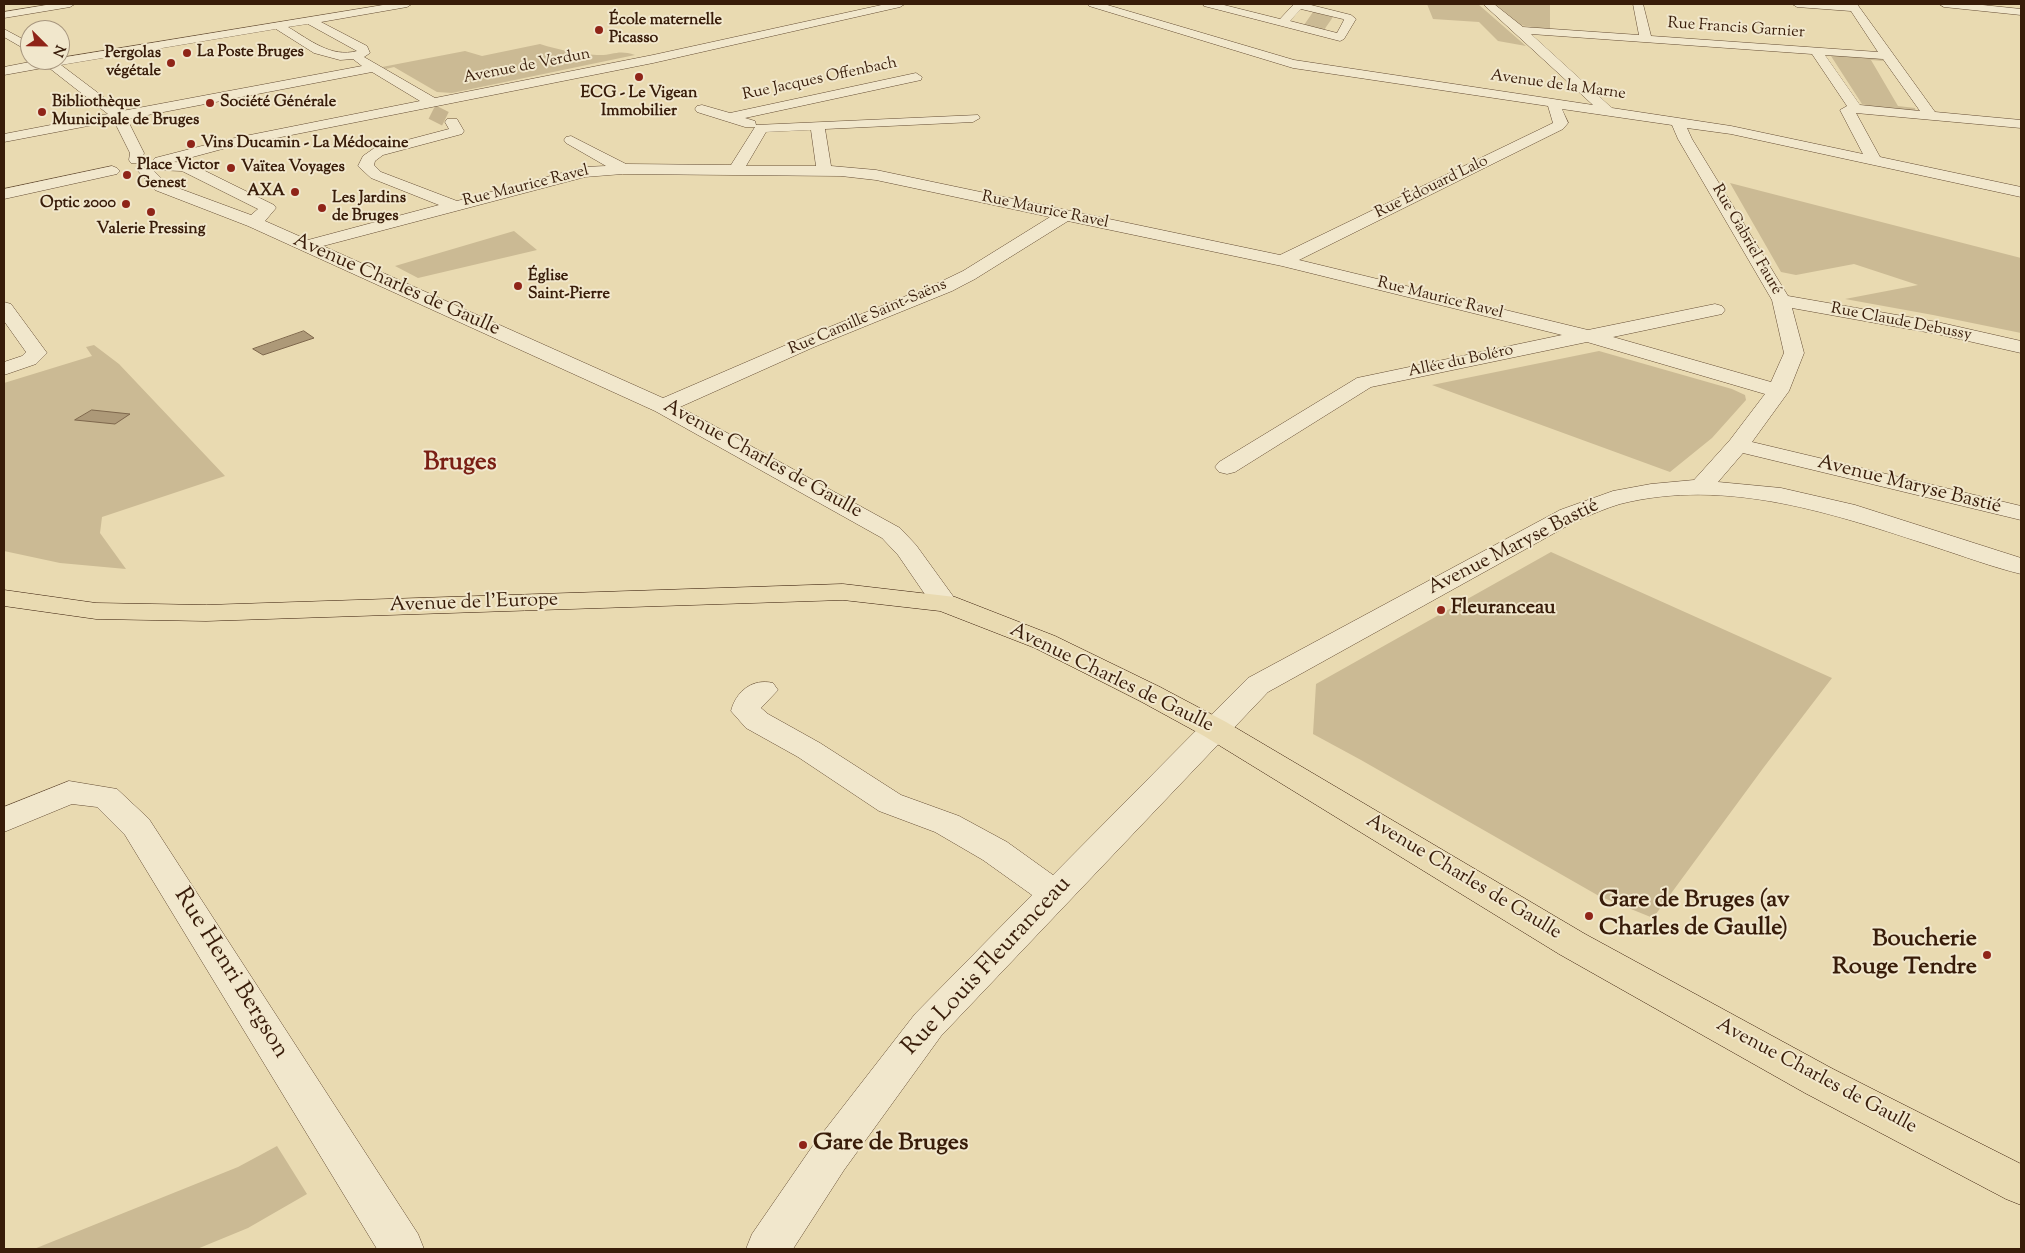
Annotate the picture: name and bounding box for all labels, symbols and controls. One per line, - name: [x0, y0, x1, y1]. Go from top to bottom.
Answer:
- place label: École maternelle Picasso: [609, 11, 722, 49]
- street label: Rue Francis Garnier: [1667, 15, 1805, 43]
- north arrow: [20, 20, 70, 70]
- marker: École maternelle Picasso: [593, 24, 605, 36]
- text: N: [46, 41, 69, 60]
- place label: La Poste Bruges: [197, 43, 304, 63]
- place label: Pergolas végétale: [105, 44, 161, 82]
- street label: Avenue de Verdun: [462, 45, 592, 89]
- marker: La Poste Bruges: [181, 47, 193, 59]
- street label: Rue Jacques Offenbach: [741, 54, 899, 106]
- marker: Pergolas végétale: [165, 57, 177, 69]
- street label: Avenue de la Marne: [1489, 67, 1627, 105]
- marker: ECG - Le Vigean Immobilier: [633, 71, 645, 83]
- place label: ECG - Le Vigean Immobilier: [581, 84, 697, 122]
- place label: Bibliothèque Municipale de Bruges: [52, 93, 199, 131]
- place label: Société Générale: [220, 93, 336, 113]
- marker: Société Générale: [204, 97, 216, 109]
- marker: Bibliothèque Municipale de Bruges: [36, 106, 48, 118]
- place label: Vins Ducamin - La Médocaine: [201, 134, 409, 154]
- marker: Vins Ducamin - La Médocaine: [185, 138, 197, 150]
- street label: Rue Édouard Lalo: [1372, 152, 1492, 224]
- place label: Place Victor Genest: [137, 156, 220, 194]
- place label: Vaïtea Voyages: [241, 158, 345, 178]
- marker: Vaïtea Voyages: [225, 162, 237, 174]
- street label: Rue Maurice Ravel: [461, 162, 591, 212]
- marker: Place Victor Genest: [121, 169, 133, 181]
- street label: Rue Gabriel Fauré: [1707, 181, 1785, 299]
- place label: AXA: [247, 182, 285, 202]
- marker: AXA: [289, 186, 301, 198]
- street label: Rue Maurice Ravel: [980, 188, 1110, 234]
- place label: Les Jardins de Bruges: [332, 189, 406, 227]
- place label: Optic 2000: [40, 194, 116, 214]
- marker: Optic 2000: [120, 198, 132, 210]
- marker: Les Jardins de Bruges: [316, 202, 328, 214]
- marker: Valerie Pressing: [145, 206, 157, 218]
- place label: Valerie Pressing: [97, 220, 205, 240]
- street label: Avenue Charles de Gaulle: [289, 230, 503, 342]
- place label: Église Saint-Pierre: [528, 267, 610, 305]
- street label: Rue Maurice Ravel: [1375, 274, 1505, 324]
- street label: Rue Camille Saint-Saëns: [786, 276, 950, 360]
- marker: Église Saint-Pierre: [512, 280, 524, 292]
- street label: Rue Claude Debussy: [1829, 300, 1973, 346]
- street label: Allée du Boléro: [1407, 342, 1515, 382]
- street label: Avenue Charles de Gaulle: [658, 395, 866, 525]
- district label: Bruges: [423, 450, 497, 480]
- street label: Avenue Maryse Bastié: [1815, 452, 2003, 520]
- street label: Avenue Maryse Bastié: [1424, 494, 1604, 602]
- street label: Avenue de l'Europe: [389, 589, 559, 619]
- place label: Fleuranceau: [1451, 598, 1555, 622]
- marker: Fleuranceau: [1435, 604, 1447, 616]
- street label: Avenue Charles de Gaulle: [1005, 619, 1217, 739]
- street label: Avenue Charles de Gaulle: [1361, 810, 1565, 946]
- street label: Rue Louis Fleuranceau: [897, 871, 1079, 1063]
- street label: Rue Henri Bergson: [166, 883, 294, 1065]
- place label: Gare de Bruges (av Charles de Gaulle): [1599, 888, 1789, 944]
- marker: Gare de Bruges (av Charles de Gaulle): [1583, 910, 1595, 922]
- place label: Boucherie Rouge Tendre: [1832, 927, 1977, 983]
- marker: Boucherie Rouge Tendre: [1981, 949, 1993, 961]
- street label: Avenue Charles de Gaulle: [1712, 1014, 1920, 1140]
- place label: Gare de Bruges: [813, 1131, 968, 1159]
- marker: Gare de Bruges: [797, 1139, 809, 1151]

